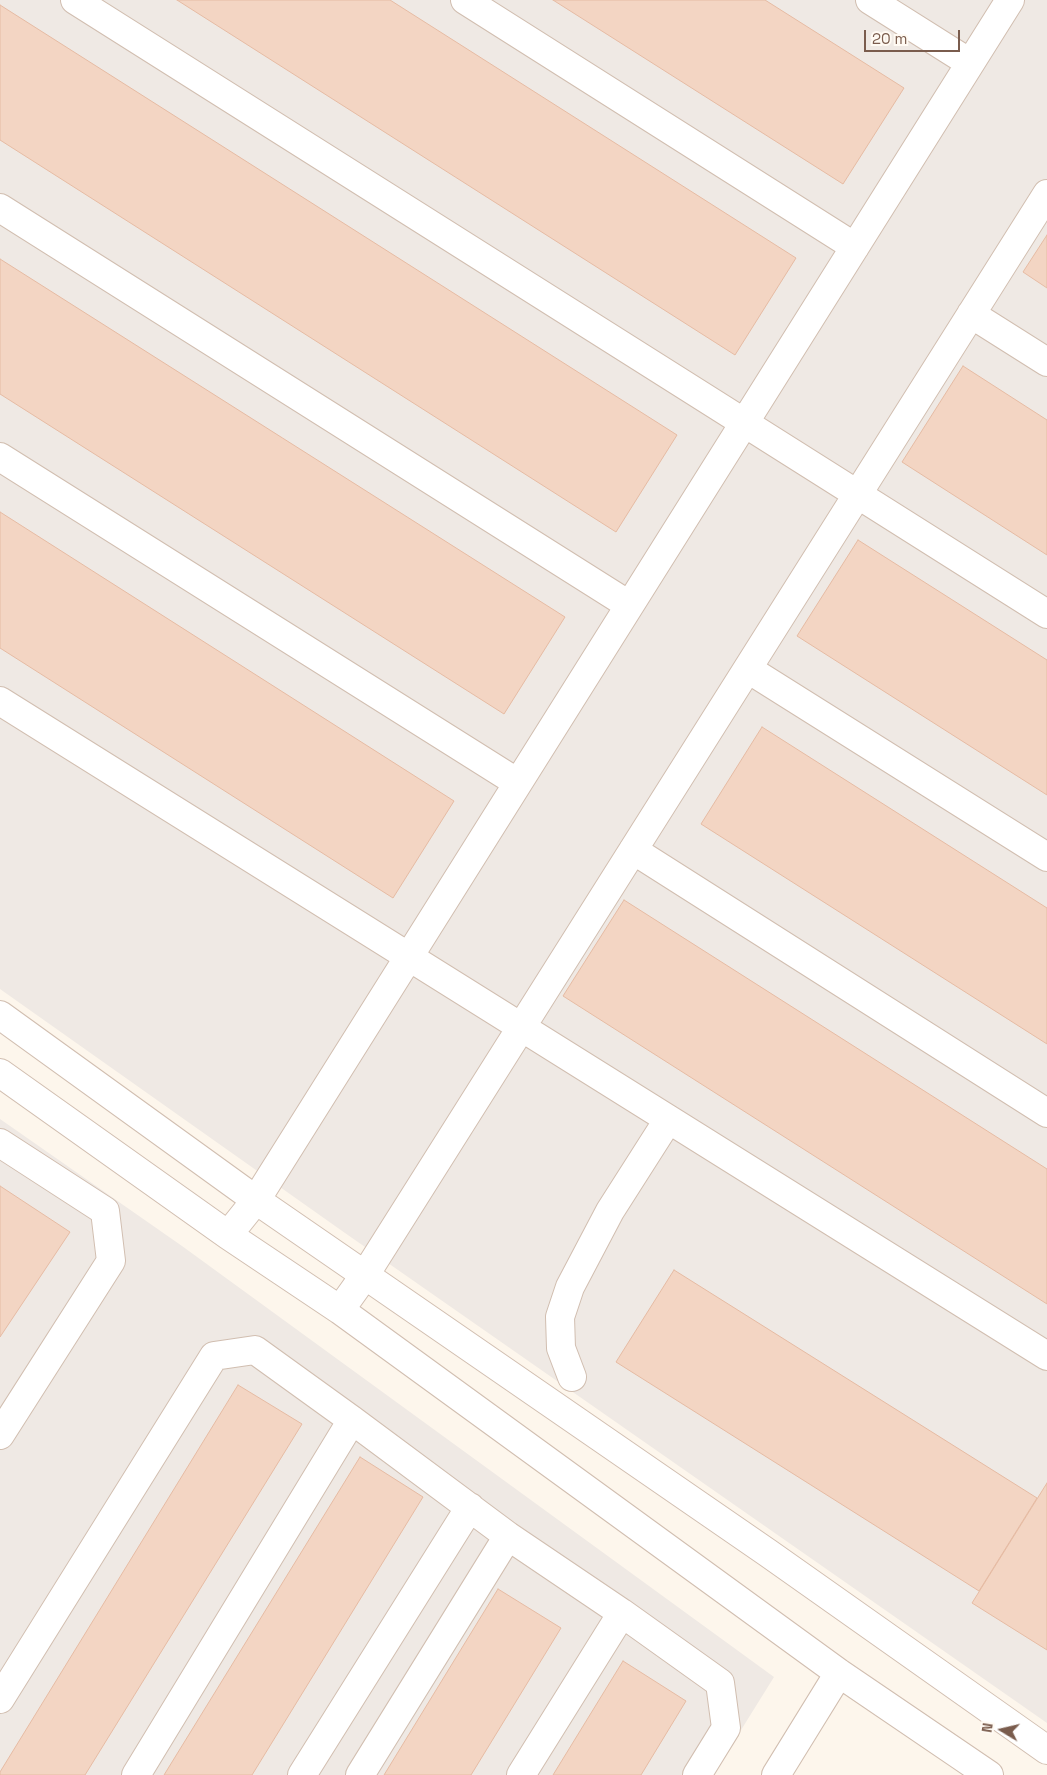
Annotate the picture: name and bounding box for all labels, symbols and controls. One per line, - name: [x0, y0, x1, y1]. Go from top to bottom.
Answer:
- scale bar: [867, 20, 963, 52]
- text: 20 m: [872, 29, 907, 48]
- north arrow: [977, 1705, 1027, 1755]
- text: N: [978, 1722, 997, 1734]

